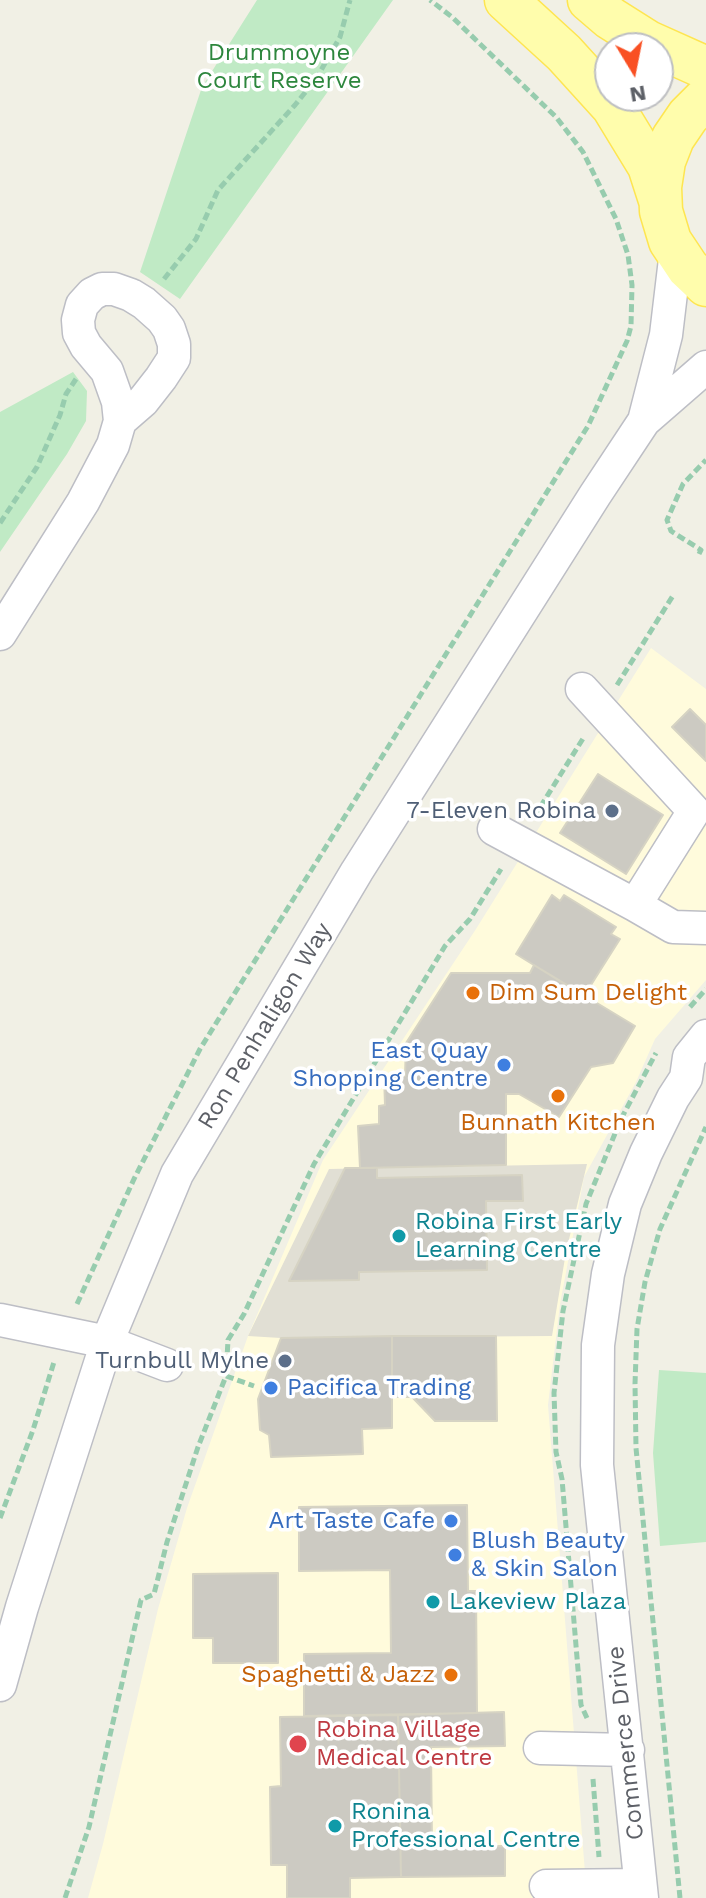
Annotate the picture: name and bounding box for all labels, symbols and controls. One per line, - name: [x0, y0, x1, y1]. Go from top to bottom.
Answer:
- north arrow: [594, 32, 674, 112]
- park label: Drummoyne Court Reserve: [197, 39, 361, 95]
- text: N: [628, 80, 648, 108]
- place label: 7-Eleven Robina: [406, 797, 596, 825]
- marker: 7-Eleven Robina: [603, 802, 621, 820]
- street label: Ron Penhaligon Way: [192, 917, 338, 1135]
- place label: Dim Sum Delight: [489, 979, 687, 1007]
- marker: Dim Sum Delight: [464, 984, 482, 1002]
- place label: East Quay Shopping Centre: [293, 1037, 488, 1093]
- marker: East Quay Shopping Centre: [495, 1056, 513, 1074]
- marker: Bunnath Kitchen: [549, 1087, 567, 1105]
- place label: Bunnath Kitchen: [460, 1109, 656, 1137]
- place label: Robina First Early Learning Centre: [415, 1208, 622, 1264]
- marker: Robina First Early Learning Centre: [390, 1227, 408, 1245]
- place label: Turnbull Mylne: [95, 1347, 269, 1375]
- marker: Turnbull Mylne: [276, 1352, 294, 1370]
- place label: Pacifica Trading: [287, 1374, 471, 1402]
- marker: Pacifica Trading: [262, 1379, 280, 1397]
- place label: Art Taste Cafe: [269, 1507, 435, 1535]
- marker: Art Taste Cafe: [442, 1512, 460, 1530]
- place label: Blush Beauty & Skin Salon: [471, 1527, 625, 1583]
- marker: Blush Beauty & Skin Salon: [446, 1546, 464, 1564]
- place label: Lakeview Plaza: [449, 1588, 626, 1616]
- marker: Lakeview Plaza: [424, 1593, 442, 1611]
- street label: Commerce Drive: [601, 1645, 651, 1841]
- place label: Spaghetti & Jazz: [241, 1661, 435, 1689]
- marker: Spaghetti & Jazz: [442, 1666, 460, 1684]
- place label: Robina Village Medical Centre: [316, 1716, 492, 1772]
- marker: Robina Village Medical Centre: [287, 1733, 309, 1755]
- place label: Ronina Professional Centre: [351, 1798, 581, 1854]
- marker: Ronina Professional Centre: [326, 1817, 344, 1835]

